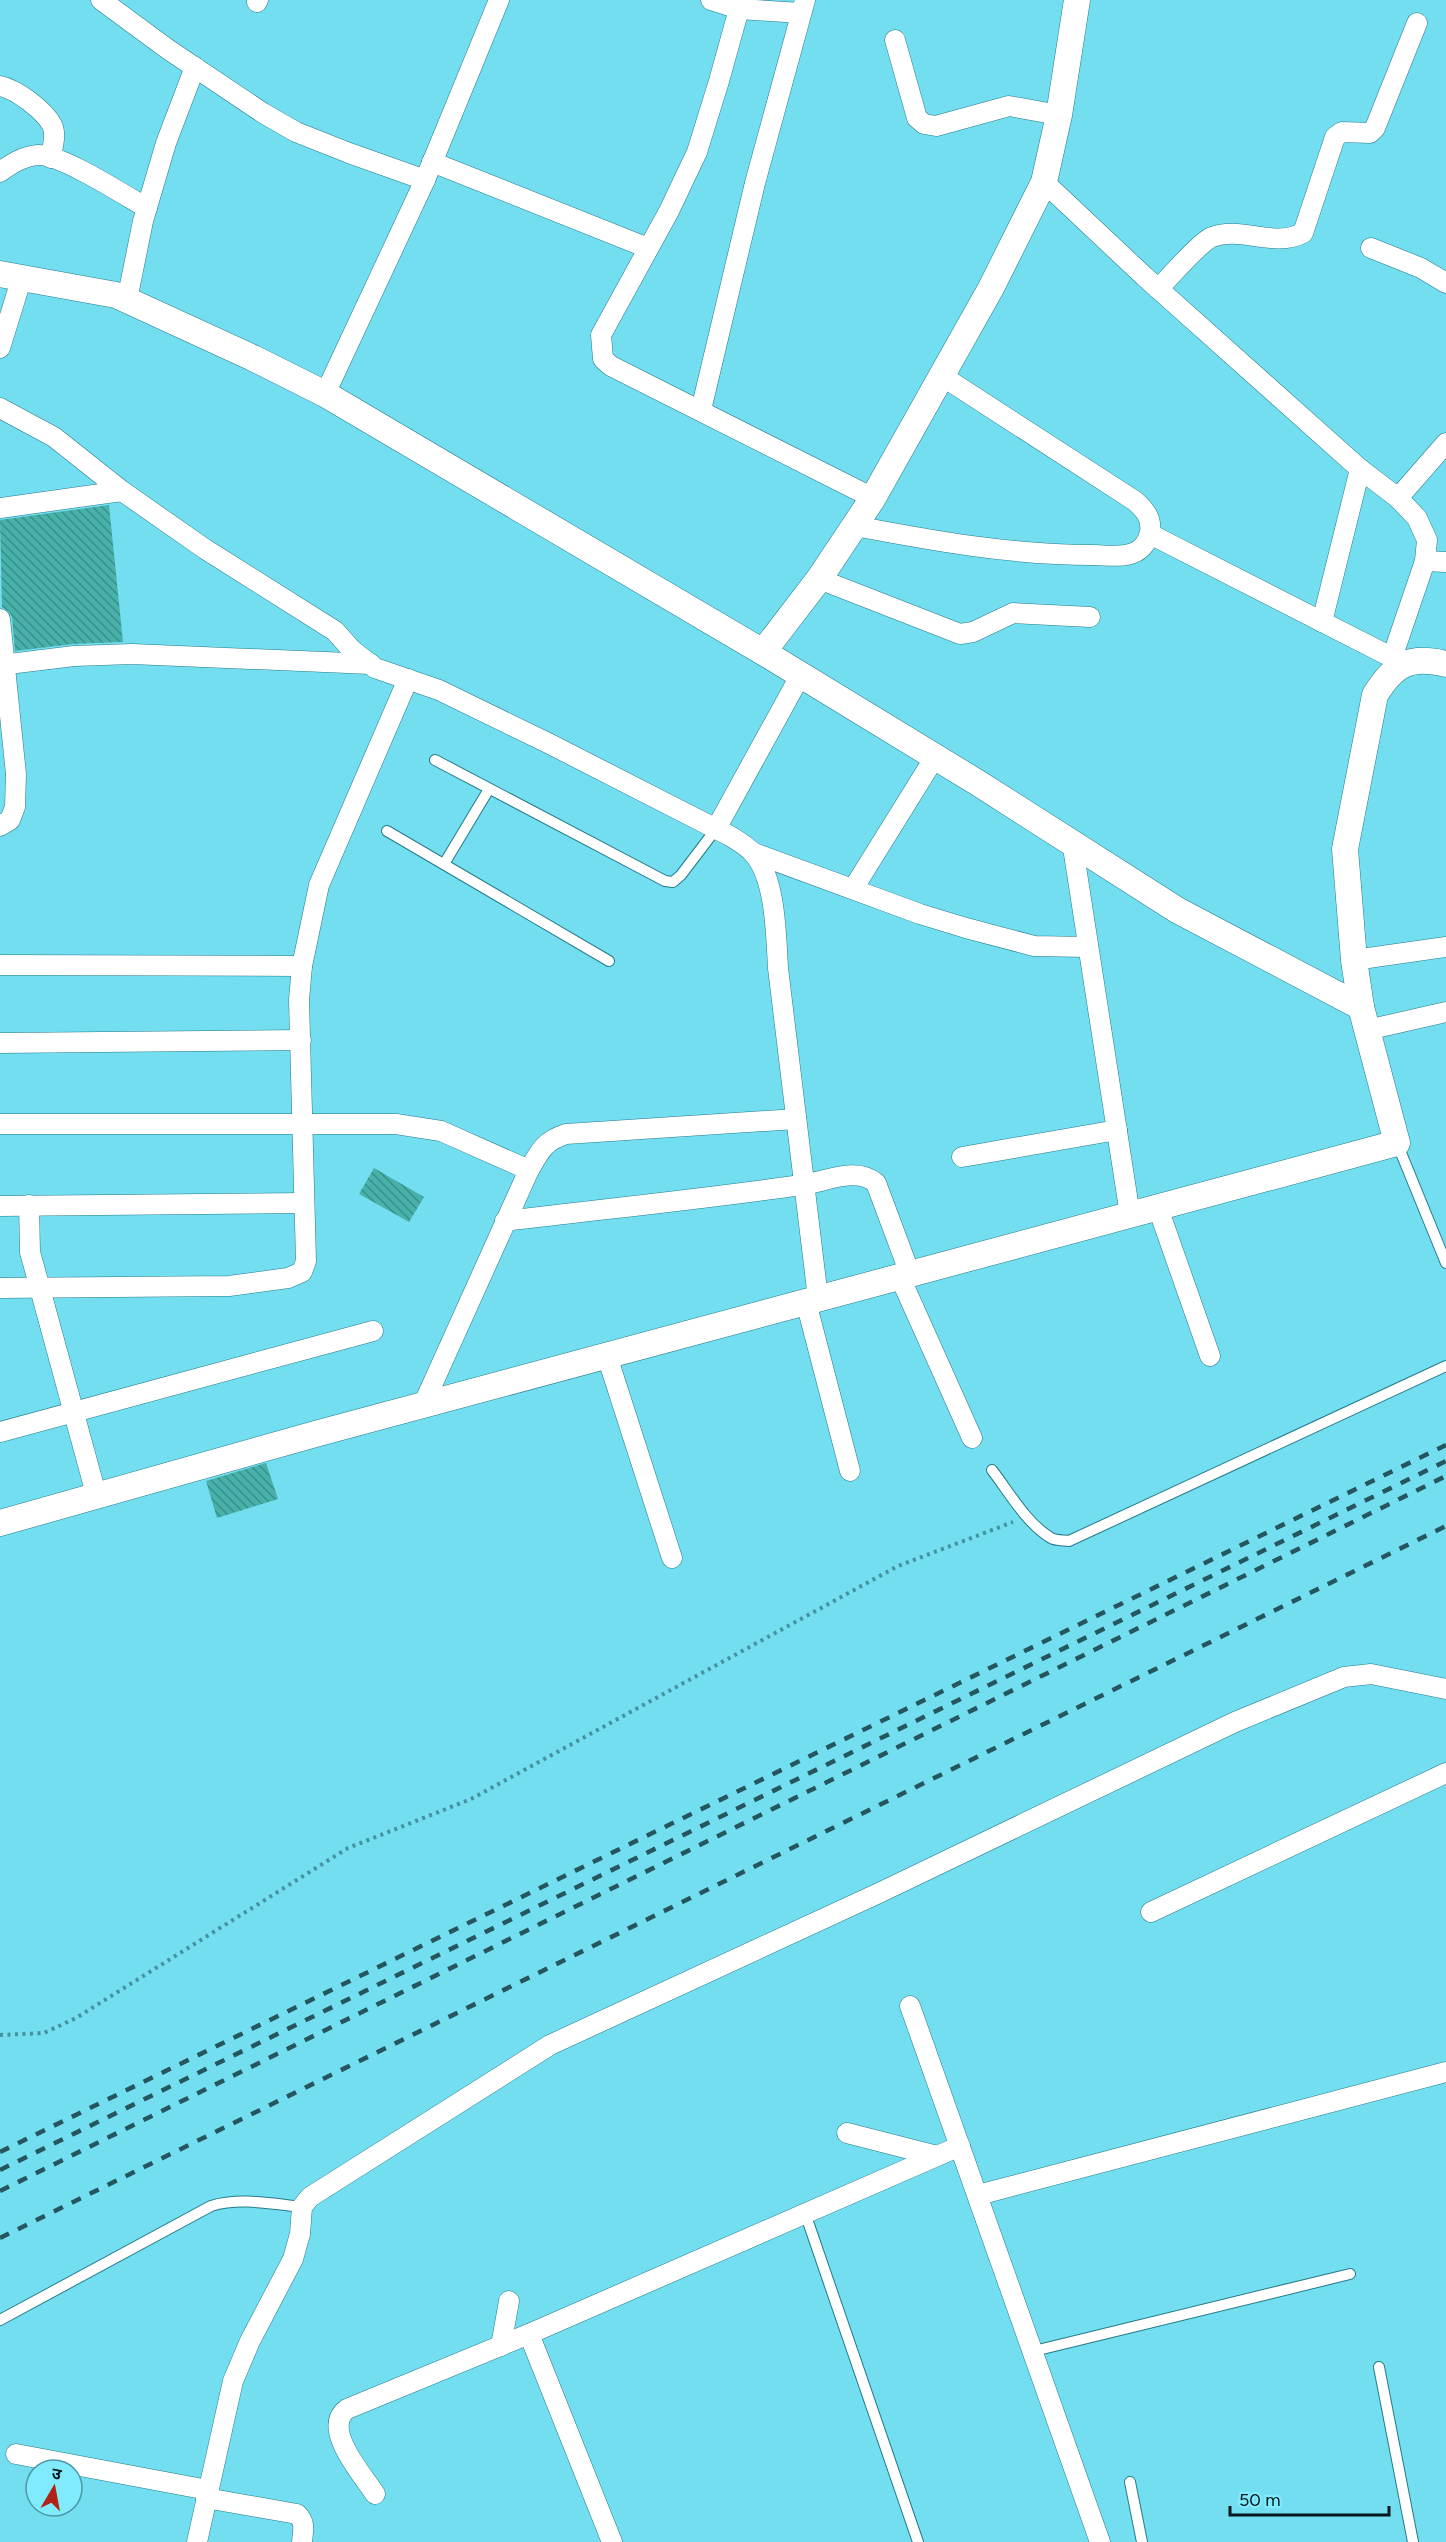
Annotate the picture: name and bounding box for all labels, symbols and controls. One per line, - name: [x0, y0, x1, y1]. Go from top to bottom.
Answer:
- north arrow: [24, 2458, 84, 2518]
- text: उ: [50, 2464, 63, 2484]
- scale bar: [1230, 2479, 1389, 2517]
- text: 50 m: [1239, 2489, 1281, 2511]

